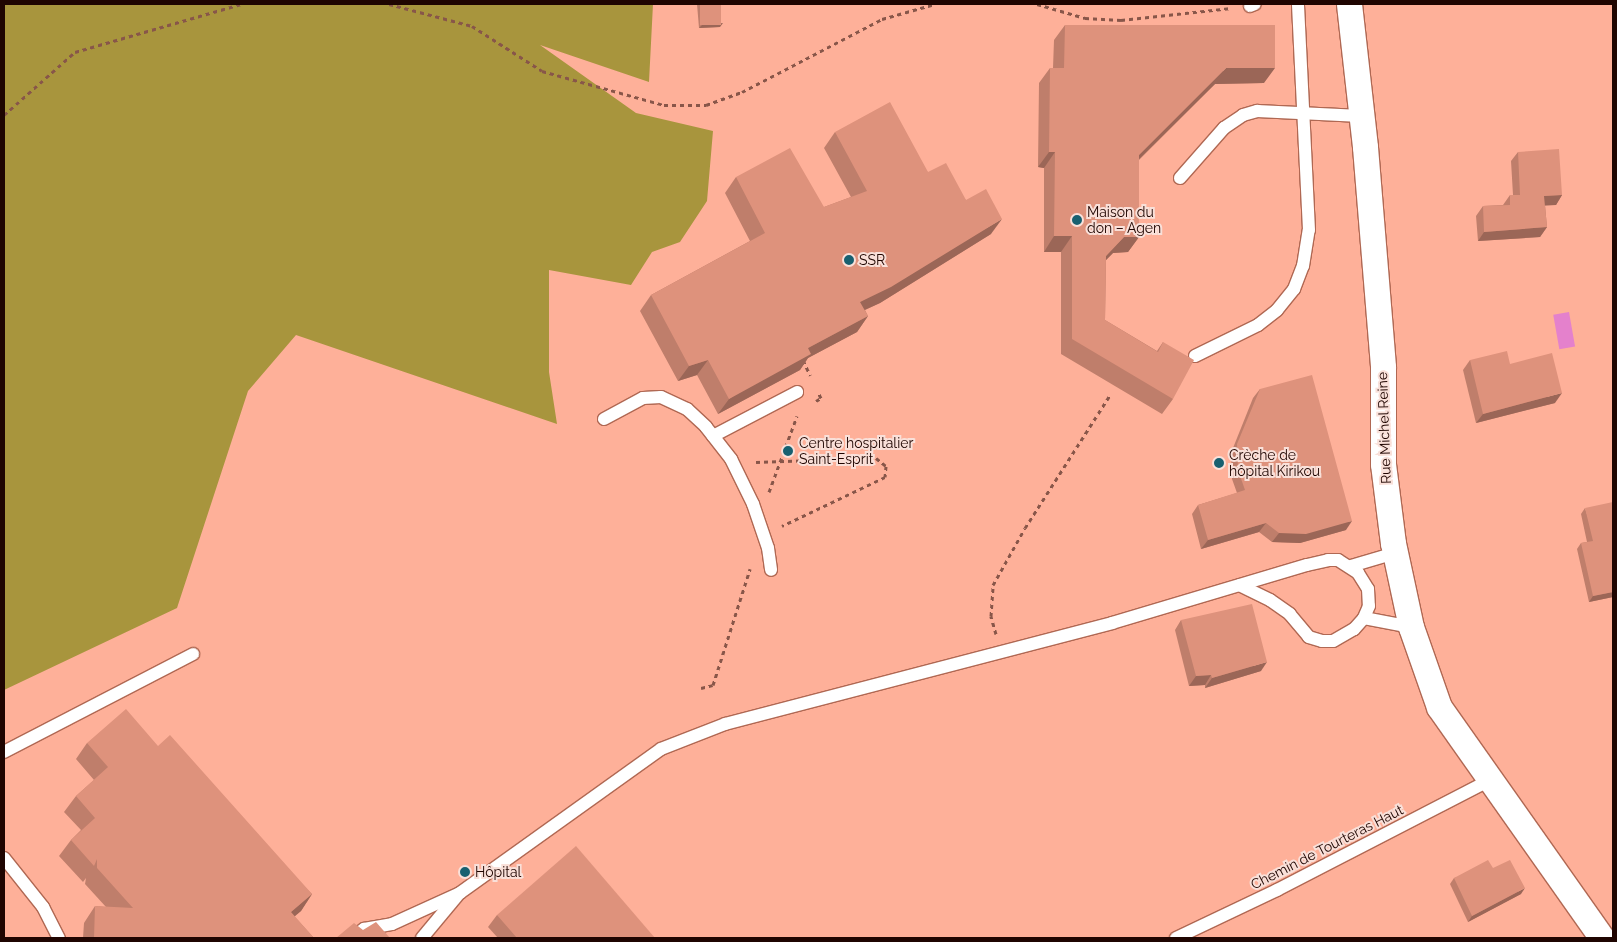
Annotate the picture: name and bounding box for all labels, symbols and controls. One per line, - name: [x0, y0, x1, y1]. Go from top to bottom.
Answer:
- place label: Maison du don – Agen: [1087, 204, 1162, 236]
- marker: Maison du don – Agen: [1071, 214, 1083, 226]
- place label: SSR: [859, 252, 885, 268]
- marker: SSR: [843, 254, 855, 266]
- street label: Rue Michel Reine: [1374, 372, 1394, 484]
- place label: Centre hospitalier Saint-Esprit: [799, 435, 913, 468]
- marker: Centre hospitalier Saint-Esprit: [781, 444, 795, 458]
- place label: Crèche de hôpital Kirikou: [1229, 447, 1321, 480]
- marker: Crèche de hôpital Kirikou: [1213, 457, 1225, 469]
- street label: Chemin de Tourteras Haut: [1248, 801, 1406, 893]
- place label: Hôpital: [475, 864, 521, 880]
- marker: Hôpital: [459, 866, 471, 878]

